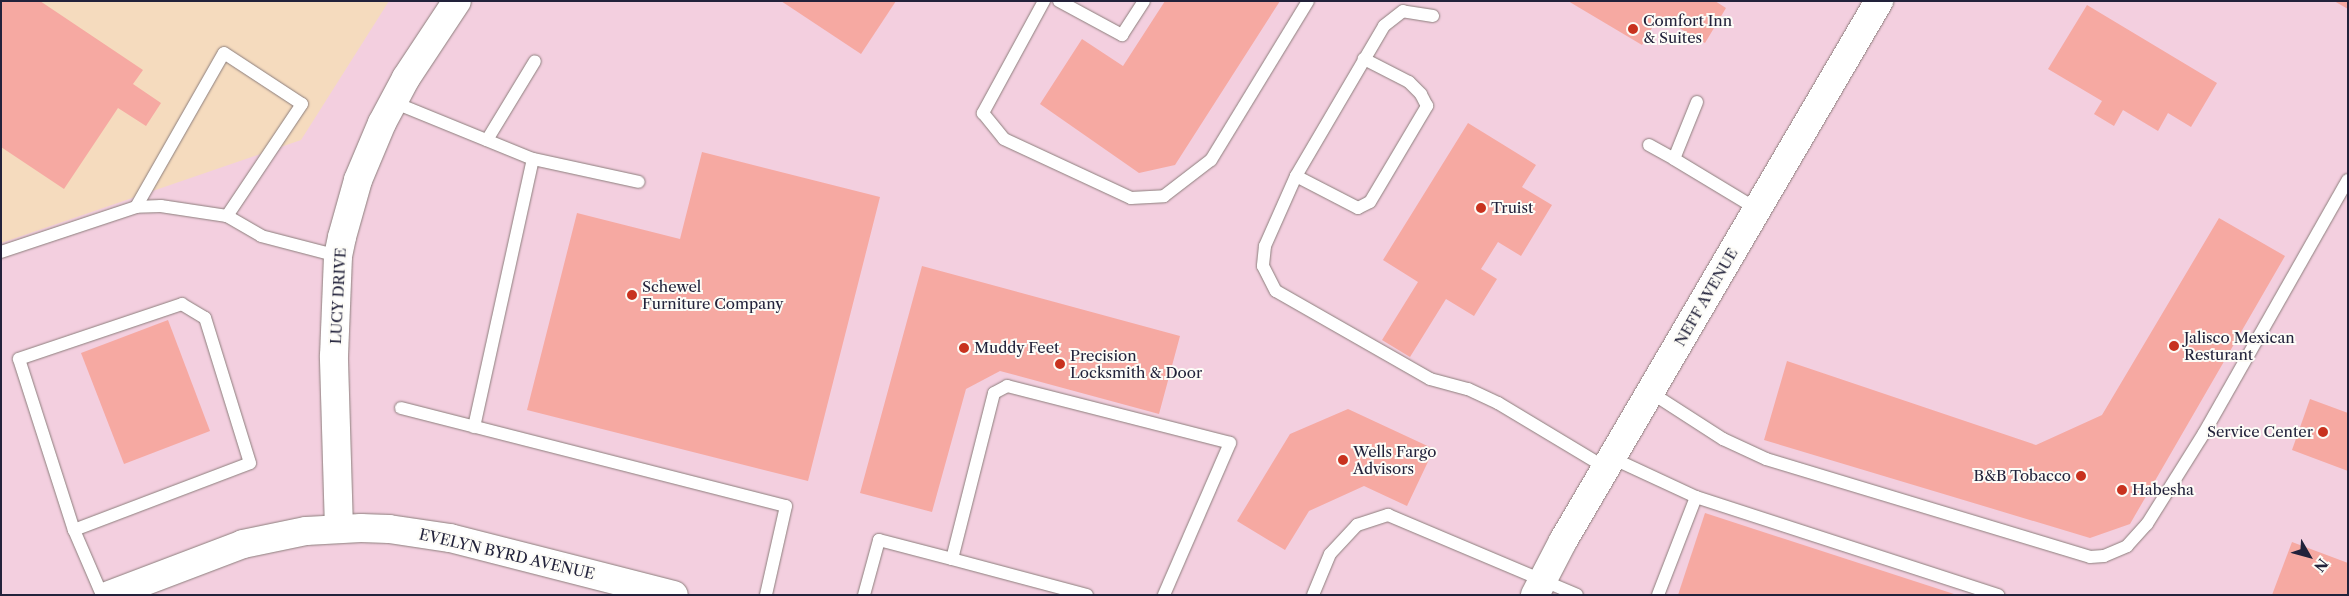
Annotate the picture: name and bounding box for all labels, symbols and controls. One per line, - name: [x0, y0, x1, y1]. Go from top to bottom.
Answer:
- place label: Comfort Inn & Suites: [1643, 11, 1732, 46]
- marker: Comfort Inn & Suites: [1627, 23, 1639, 35]
- place label: Truist: [1491, 199, 1533, 217]
- marker: Truist: [1475, 202, 1487, 214]
- street label: NEFF AVENUE: [1670, 244, 1742, 350]
- street label: LUCY DRIVE: [326, 247, 350, 345]
- place label: Schewel Furniture Company: [642, 277, 784, 312]
- marker: Schewel Furniture Company: [626, 289, 638, 301]
- place label: Jalisco Mexican Resturant: [2184, 328, 2295, 363]
- place label: Muddy Feet: [974, 339, 1060, 357]
- marker: Jalisco Mexican Resturant: [2168, 340, 2180, 352]
- marker: Muddy Feet: [958, 342, 970, 354]
- place label: Precision Locksmith & Door: [1070, 346, 1202, 381]
- marker: Precision Locksmith & Door: [1054, 358, 1066, 370]
- place label: Service Center: [2207, 423, 2313, 441]
- marker: Service Center: [2317, 426, 2329, 438]
- place label: Wells Fargo Advisors: [1353, 442, 1436, 477]
- marker: Wells Fargo Advisors: [1337, 454, 1349, 466]
- place label: B&B Tobacco: [1973, 467, 2071, 485]
- marker: B&B Tobacco: [2075, 470, 2087, 482]
- place label: Habesha: [2132, 481, 2194, 499]
- marker: Habesha: [2116, 484, 2128, 496]
- street label: EVELYN BYRD AVENUE: [417, 525, 597, 583]
- north arrow: [2284, 531, 2334, 581]
- text: N: [2310, 555, 2332, 576]

